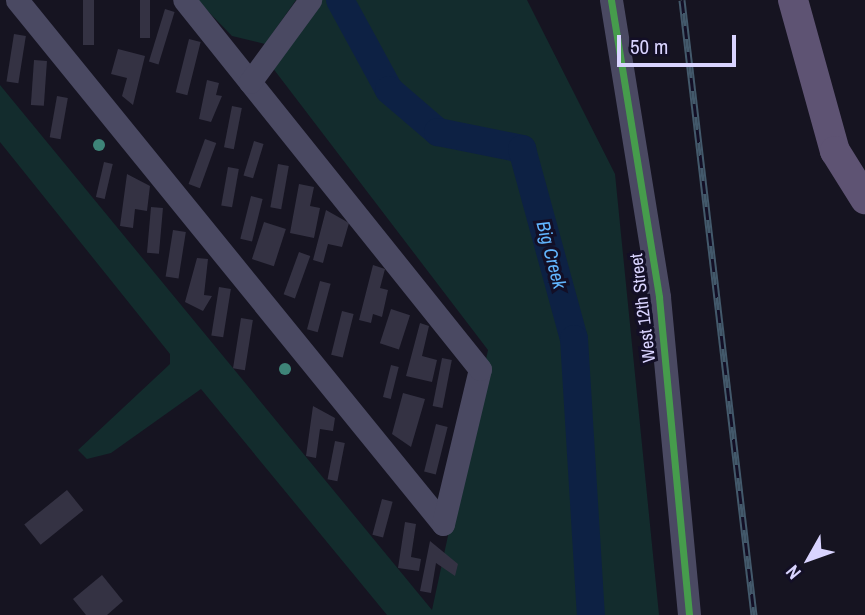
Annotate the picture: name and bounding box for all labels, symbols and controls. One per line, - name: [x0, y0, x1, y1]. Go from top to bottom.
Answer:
- scale bar: [620, 21, 739, 65]
- text: 50 m: [630, 32, 668, 61]
- water label: Big Creek: [531, 219, 571, 291]
- street label: West 12th Street: [626, 252, 660, 364]
- north arrow: [774, 524, 844, 594]
- text: N: [779, 560, 806, 585]

